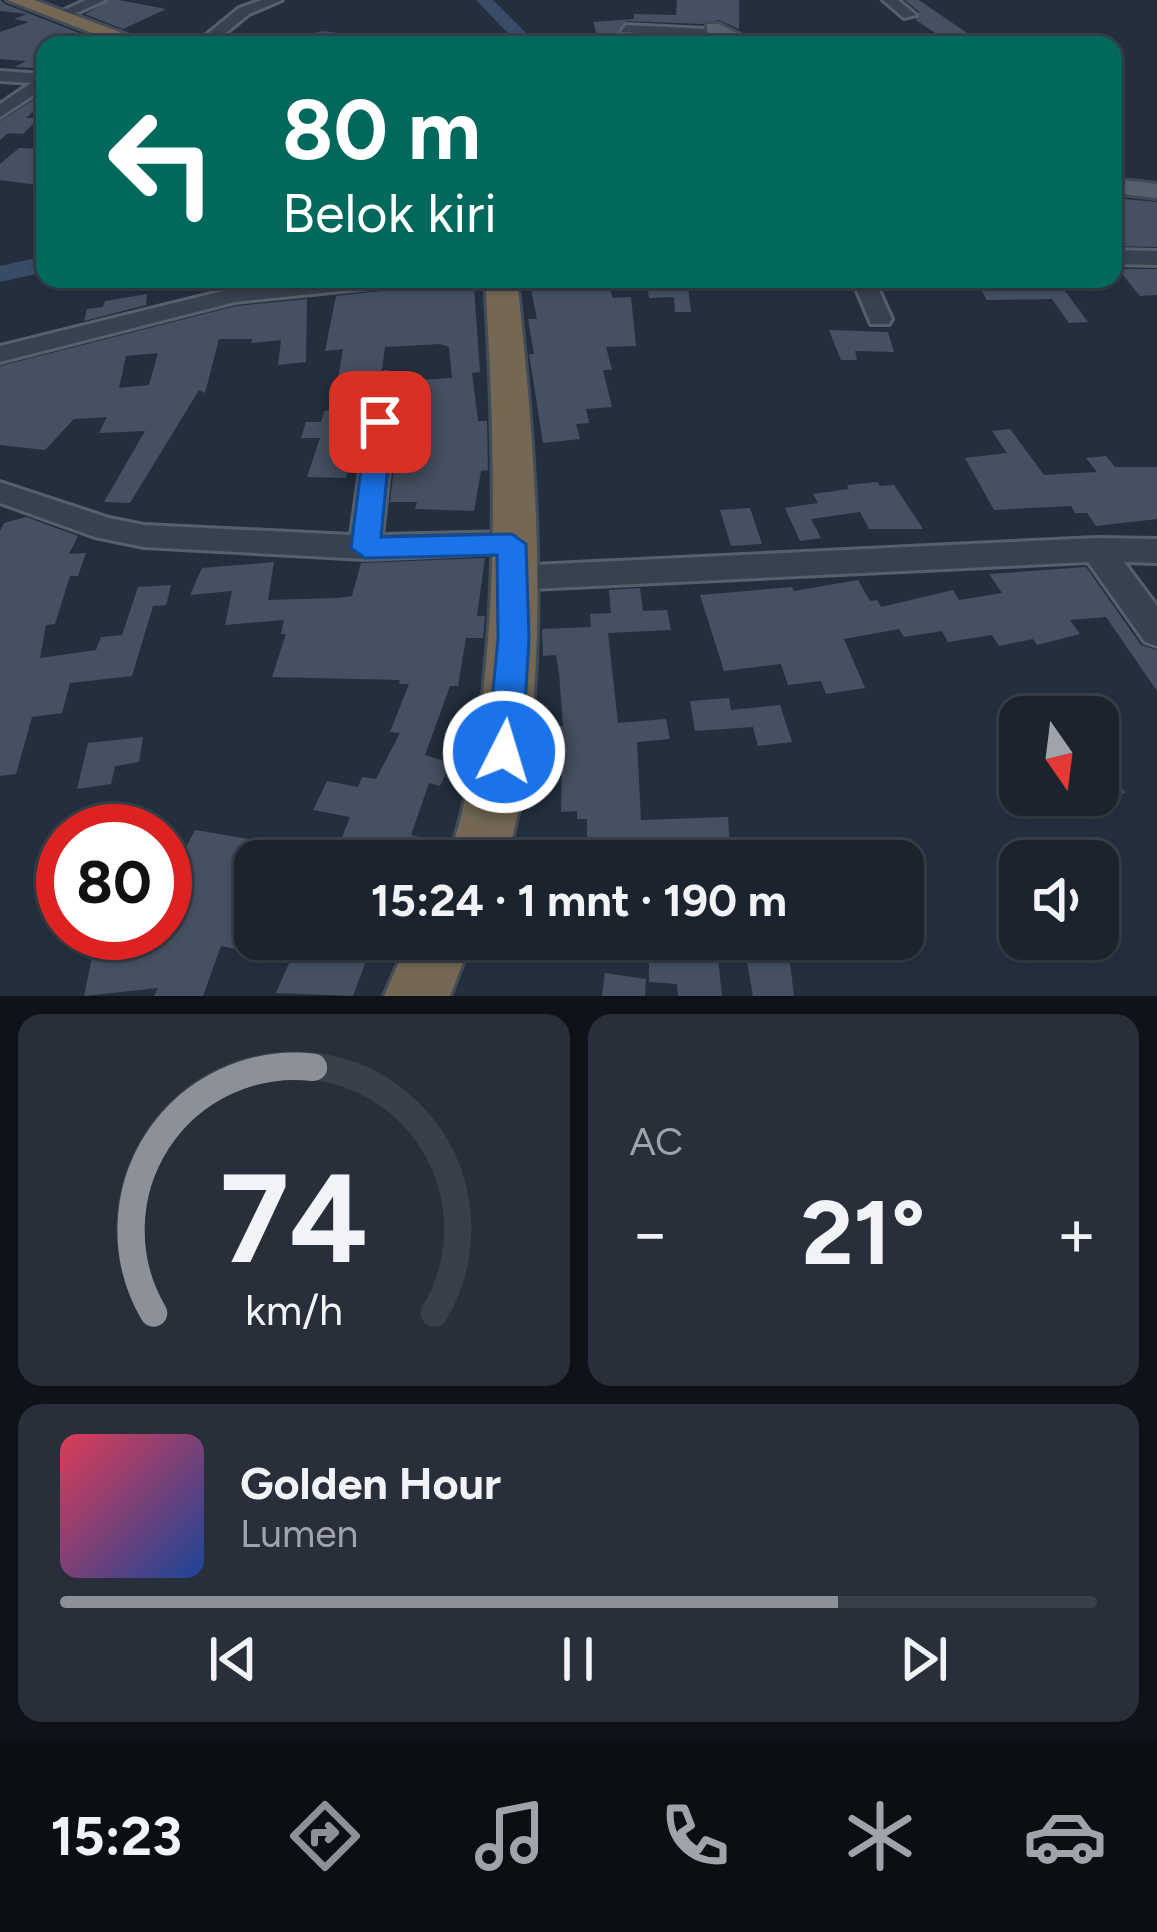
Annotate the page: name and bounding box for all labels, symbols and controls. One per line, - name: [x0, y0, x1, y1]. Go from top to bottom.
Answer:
- text: 80 m: [282, 79, 481, 180]
- icon: left: [84, 84, 240, 240]
- text: Belok kiri: [282, 181, 497, 246]
- pin: [329, 371, 431, 473]
- icon: arrive: [347, 389, 413, 455]
- position arrow: [441, 689, 567, 815]
- north arrow: [999, 696, 1119, 816]
- map controls: [999, 696, 1119, 960]
- speed limit sign: 80: [36, 804, 192, 960]
- button: sound: [999, 840, 1119, 960]
- text: 15:24 · 1 mnt · 190 m: [371, 873, 787, 927]
- text: AC: [630, 1118, 683, 1165]
- text: 74: [220, 1143, 368, 1293]
- text: 21°: [801, 1178, 925, 1287]
- text: −: [630, 1193, 671, 1273]
- text: +: [1056, 1193, 1097, 1273]
- text: km/h: [245, 1284, 343, 1336]
- text: Golden Hour: [240, 1456, 501, 1510]
- text: Lumen: [240, 1510, 358, 1557]
- icon: previous: [200, 1626, 266, 1692]
- icon: pause: [545, 1626, 611, 1692]
- icon: next: [891, 1626, 957, 1692]
- icon: directions: [283, 1794, 367, 1878]
- icon: music: [468, 1794, 552, 1878]
- icon: phone: [653, 1794, 737, 1878]
- icon: climate: [838, 1794, 922, 1878]
- icon: car: [1023, 1794, 1107, 1878]
- text: 15:23: [50, 1804, 182, 1869]

